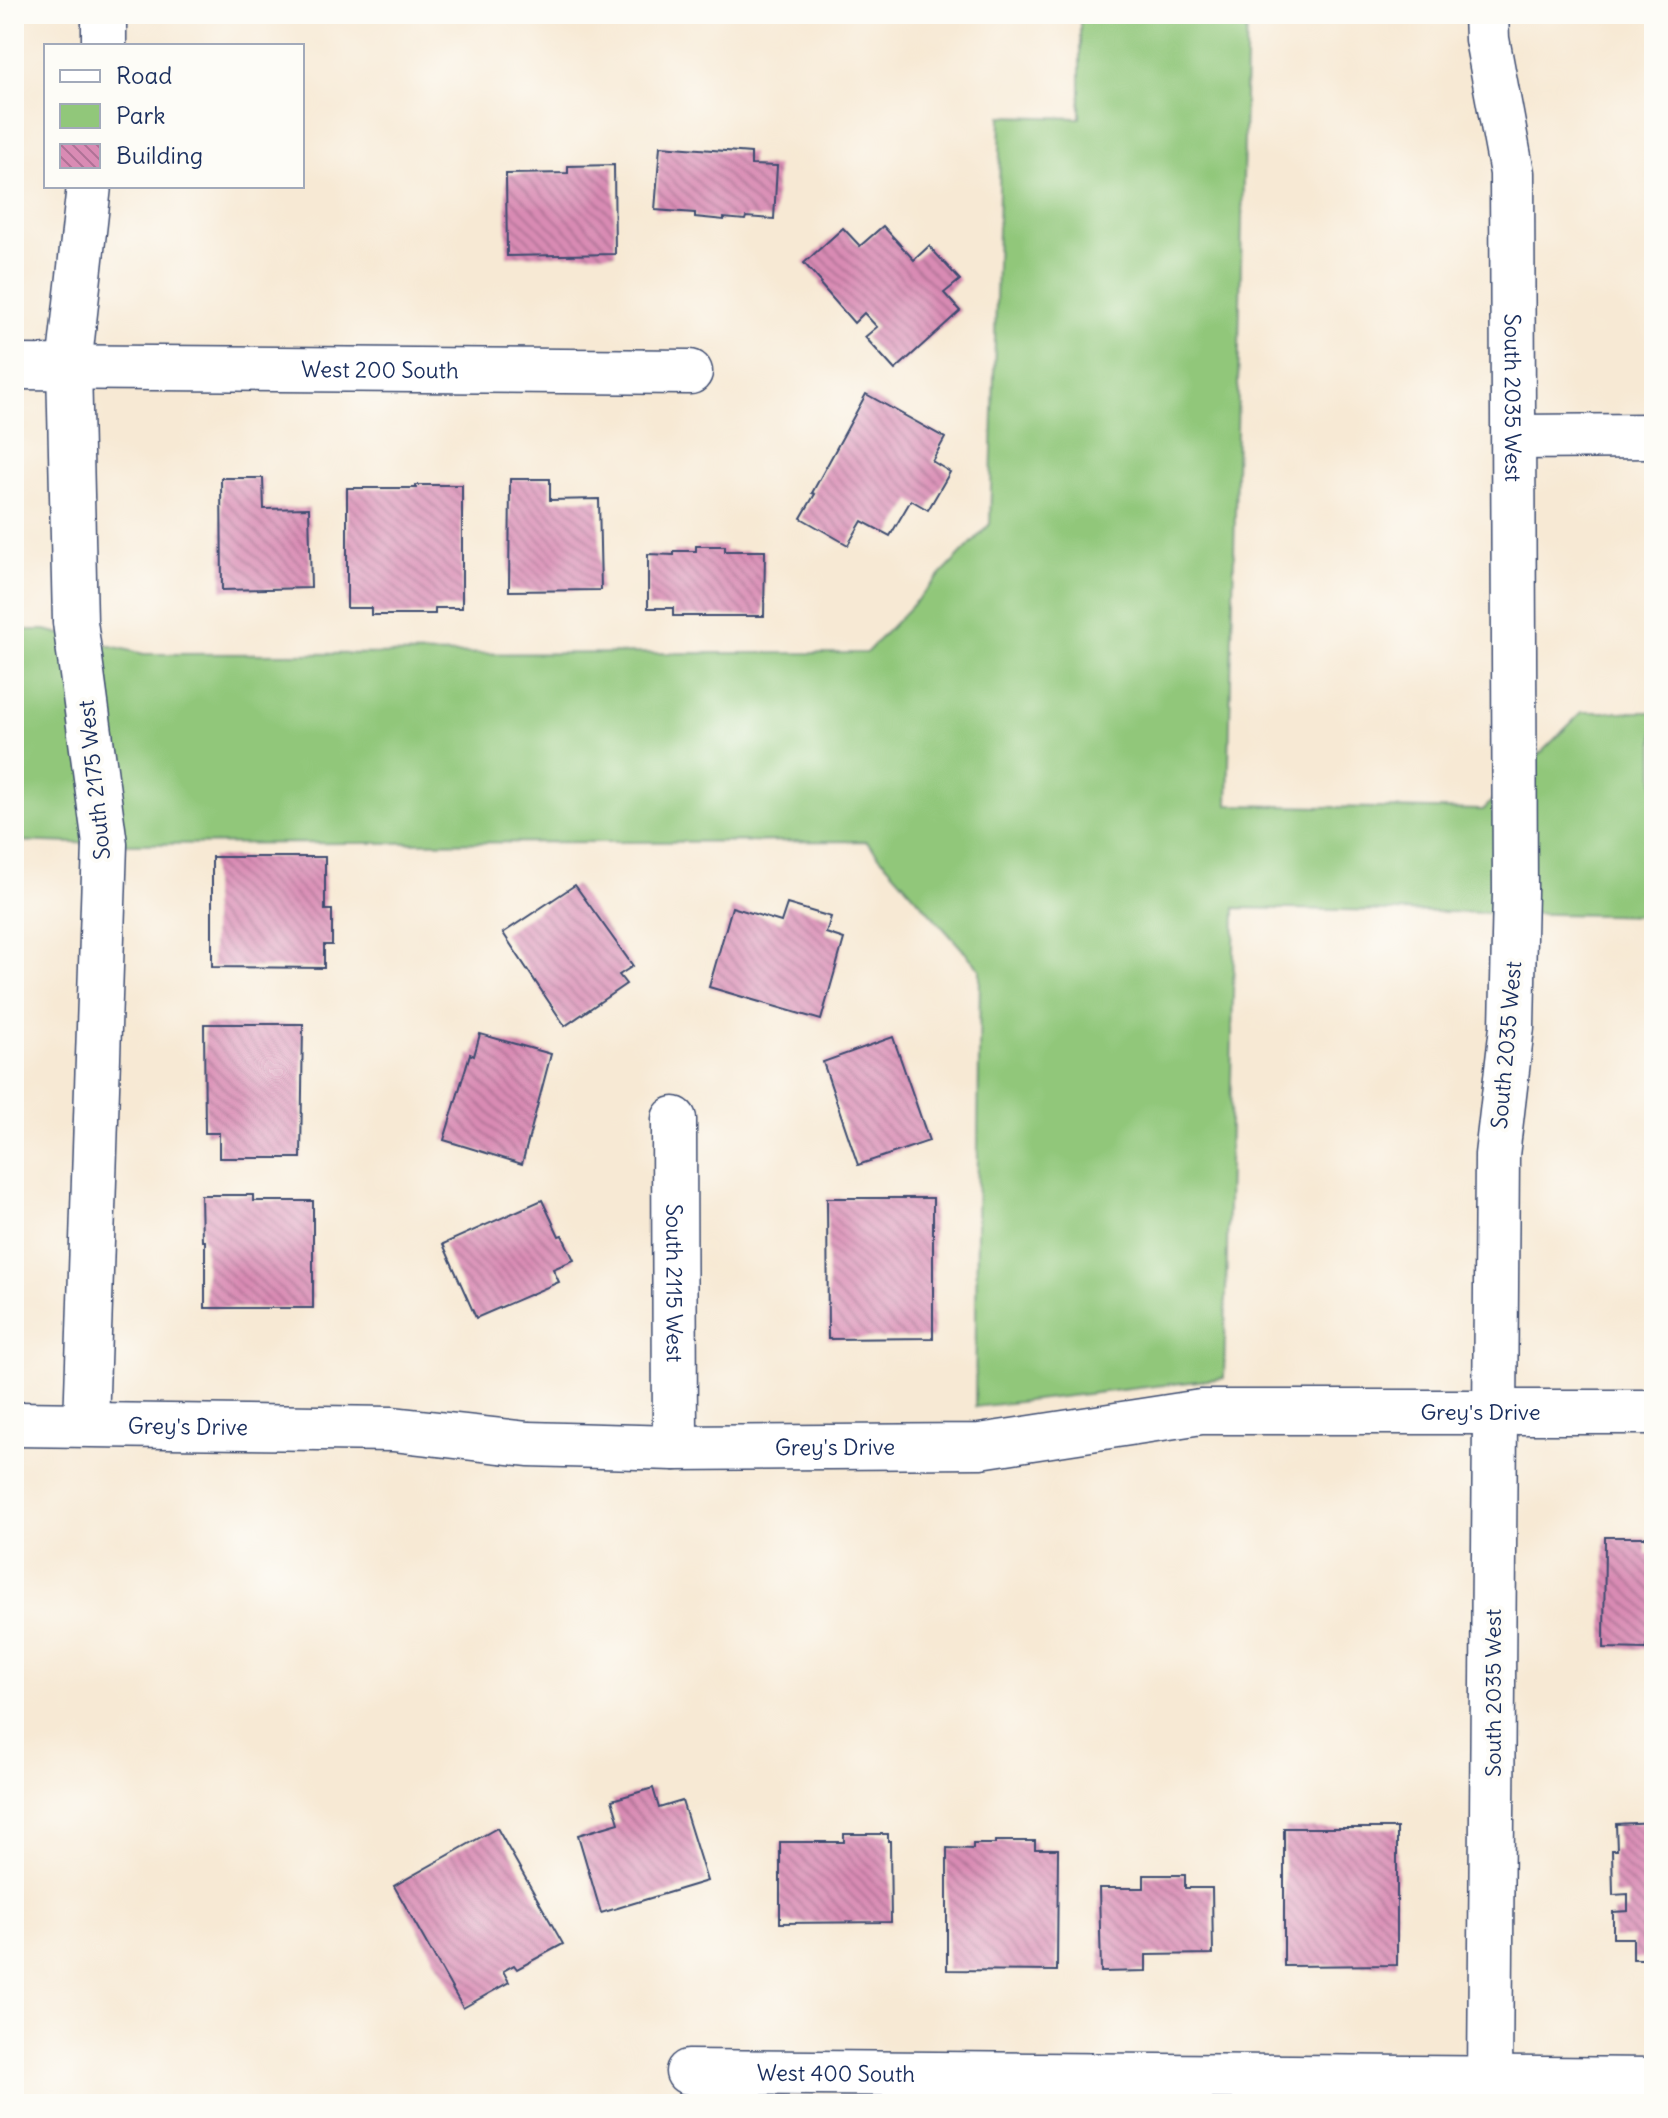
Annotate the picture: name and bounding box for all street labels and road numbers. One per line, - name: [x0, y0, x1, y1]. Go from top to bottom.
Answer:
- street label: South 2035 West: [1499, 313, 1527, 482]
- street label: West 200 South: [301, 355, 459, 384]
- street label: South 2175 West: [72, 699, 116, 861]
- street label: South 2035 West: [1485, 960, 1527, 1130]
- street label: South 2115 West: [660, 1204, 689, 1362]
- street label: Grey's Drive: [1420, 1398, 1541, 1426]
- street label: Grey's Drive: [128, 1412, 248, 1441]
- street label: Grey's Drive: [775, 1433, 895, 1461]
- street label: South 2035 West: [1479, 1609, 1507, 1777]
- street label: West 400 South: [757, 2059, 915, 2088]

